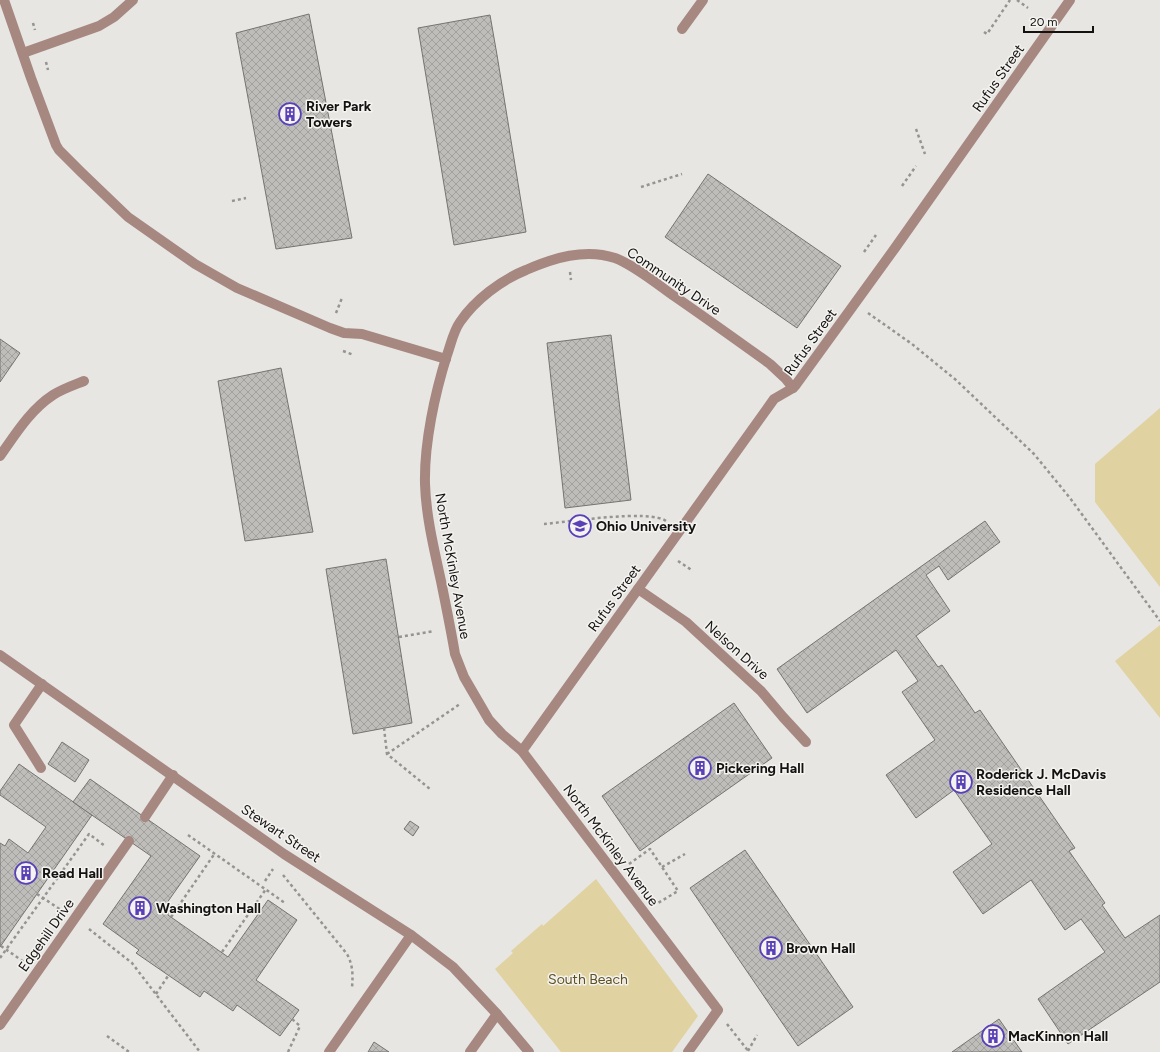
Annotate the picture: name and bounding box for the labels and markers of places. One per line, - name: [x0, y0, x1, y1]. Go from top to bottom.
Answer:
- place label: River Park Towers: [306, 98, 372, 131]
- building icon: River Park Towers: [277, 101, 303, 127]
- school or university icon: Ohio University: [567, 513, 593, 539]
- place label: Ohio University: [596, 518, 697, 535]
- building icon: Pickering Hall: [687, 755, 713, 781]
- place label: Pickering Hall: [716, 760, 804, 777]
- place label: Roderick J. McDavis Residence Hall: [976, 766, 1106, 799]
- building icon: Roderick J. McDavis Residence Hall: [948, 769, 974, 795]
- building icon: Read Hall: [13, 860, 39, 886]
- place label: Read Hall: [42, 865, 103, 882]
- building icon: Washington Hall: [127, 895, 153, 921]
- place label: Washington Hall: [156, 900, 261, 917]
- building icon: Brown Hall: [758, 935, 784, 961]
- place label: Brown Hall: [786, 940, 856, 957]
- building icon: MacKinnon Hall: [980, 1023, 1006, 1049]
- place label: MacKinnon Hall: [1008, 1028, 1108, 1045]

